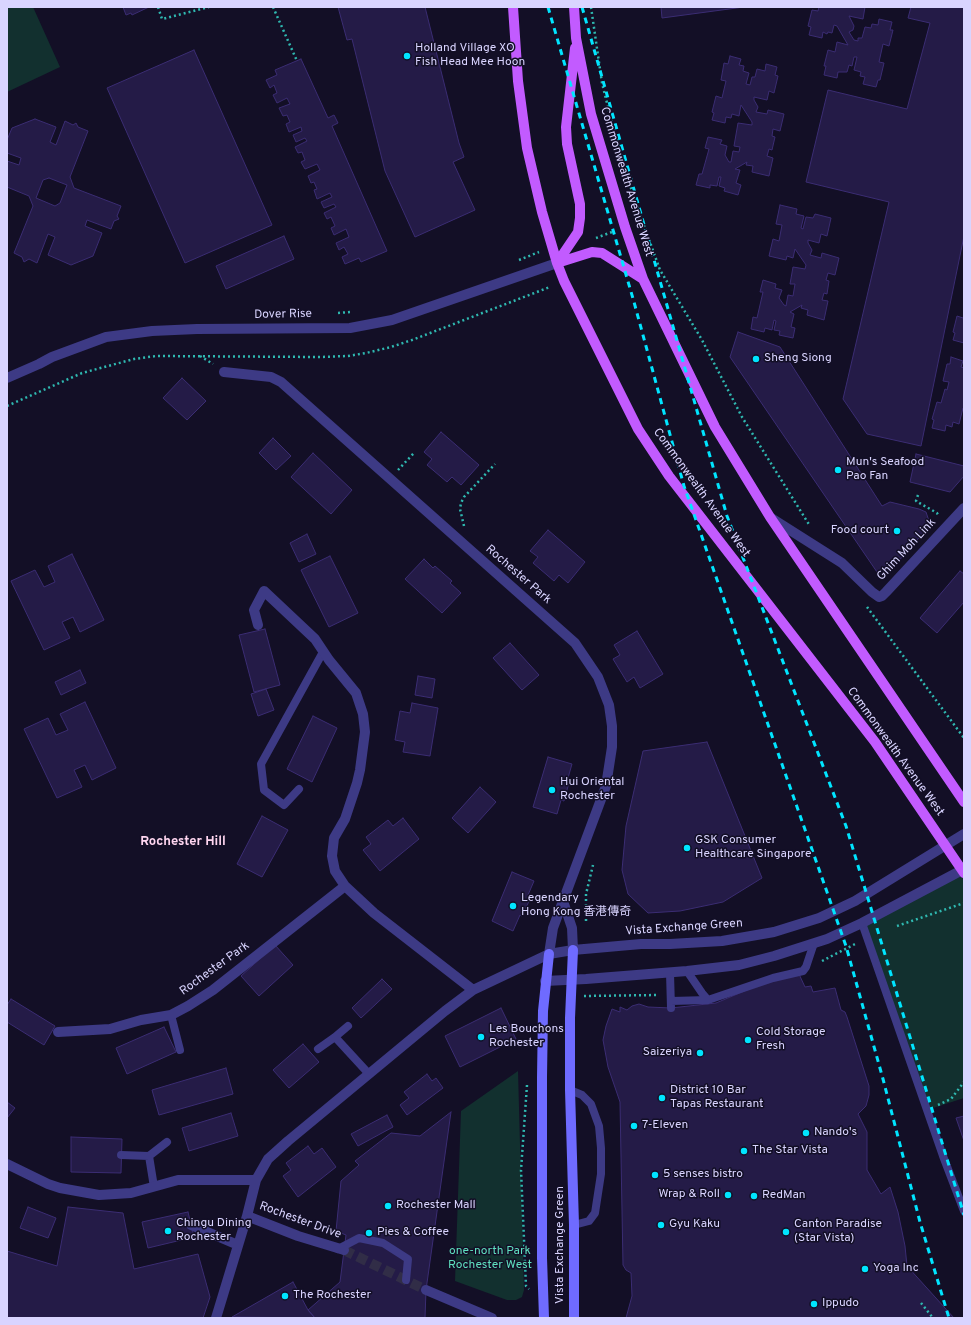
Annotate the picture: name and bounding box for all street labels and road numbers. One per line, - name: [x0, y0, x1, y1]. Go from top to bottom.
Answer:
- street label: Commonwealth Avenue West: [596, 105, 656, 259]
- street label: Dover Rise: [254, 307, 312, 323]
- street label: Commonwealth Avenue West: [649, 426, 753, 560]
- street label: Ghim Moh Link: [874, 516, 940, 584]
- street label: Rochester Park: [482, 542, 554, 608]
- street label: Commonwealth Avenue West: [843, 685, 947, 819]
- street label: Vista Exchange Green: [625, 917, 743, 939]
- street label: Rochester Park: [177, 939, 253, 999]
- street label: Vista Exchange Green: [554, 1186, 568, 1304]
- street label: Rochester Drive: [257, 1199, 343, 1243]

